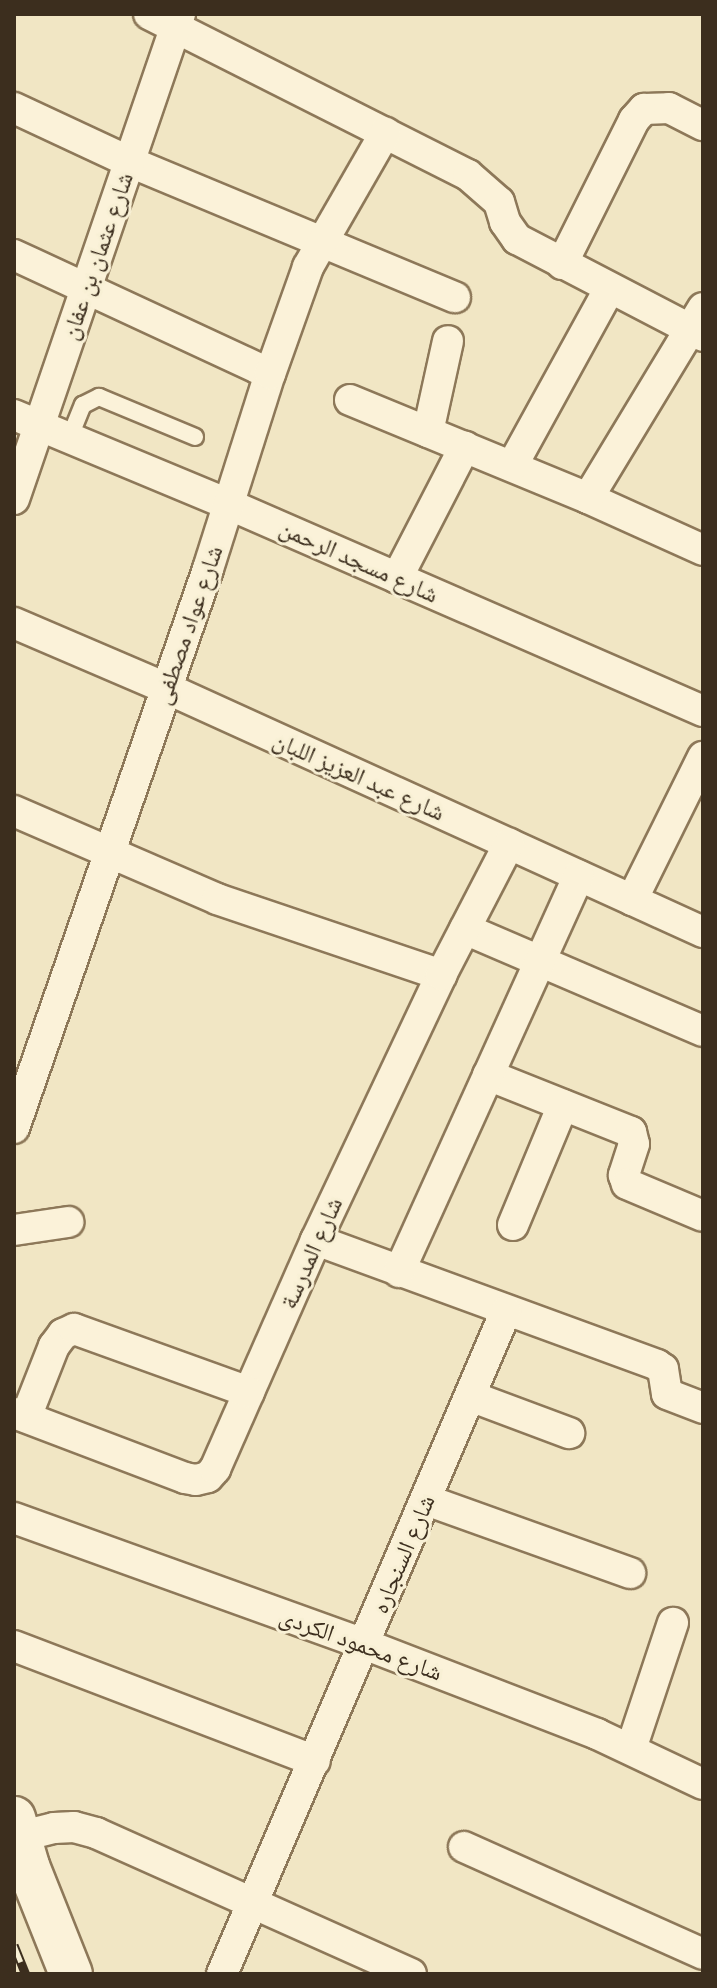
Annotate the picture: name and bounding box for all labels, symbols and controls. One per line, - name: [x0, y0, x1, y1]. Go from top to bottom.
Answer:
- street label: شارع عثمان بن عفان: [55, 168, 139, 344]
- street label: شارع مسجد الرحمن: [275, 513, 443, 609]
- street label: شارع عواد مصطفى: [147, 542, 229, 708]
- street label: شارع عبد العزيز اللبان: [269, 725, 449, 827]
- street label: شارع المدرسة: [274, 1193, 348, 1313]
- street label: شارع السنجاره: [365, 1490, 441, 1618]
- street label: شارع محمود الكردى: [276, 1601, 446, 1687]

